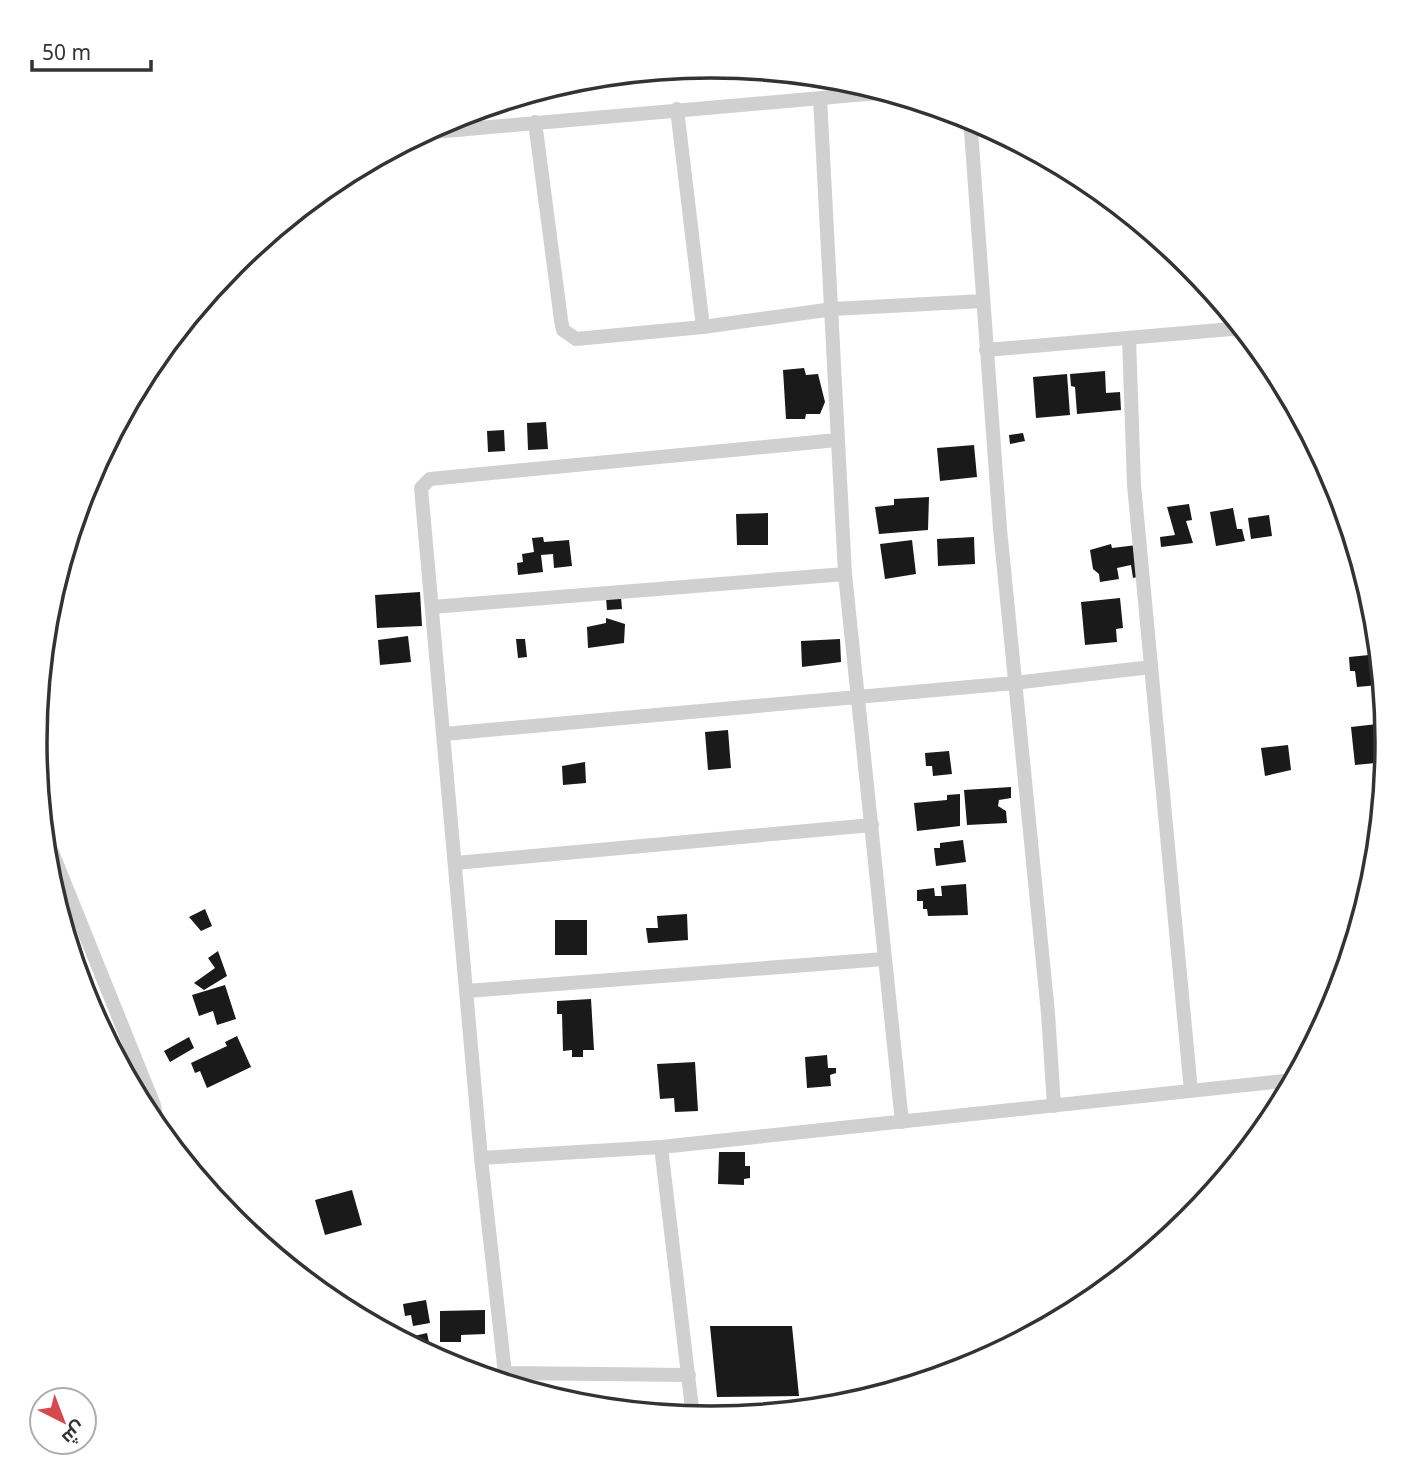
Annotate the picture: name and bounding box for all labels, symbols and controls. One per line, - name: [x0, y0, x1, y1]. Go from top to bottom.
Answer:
- scale bar: [32, 28, 150, 72]
- text: 50 m: [42, 38, 91, 66]
- north arrow: [28, 1386, 98, 1456]
- text: ش: [57, 1416, 92, 1451]

